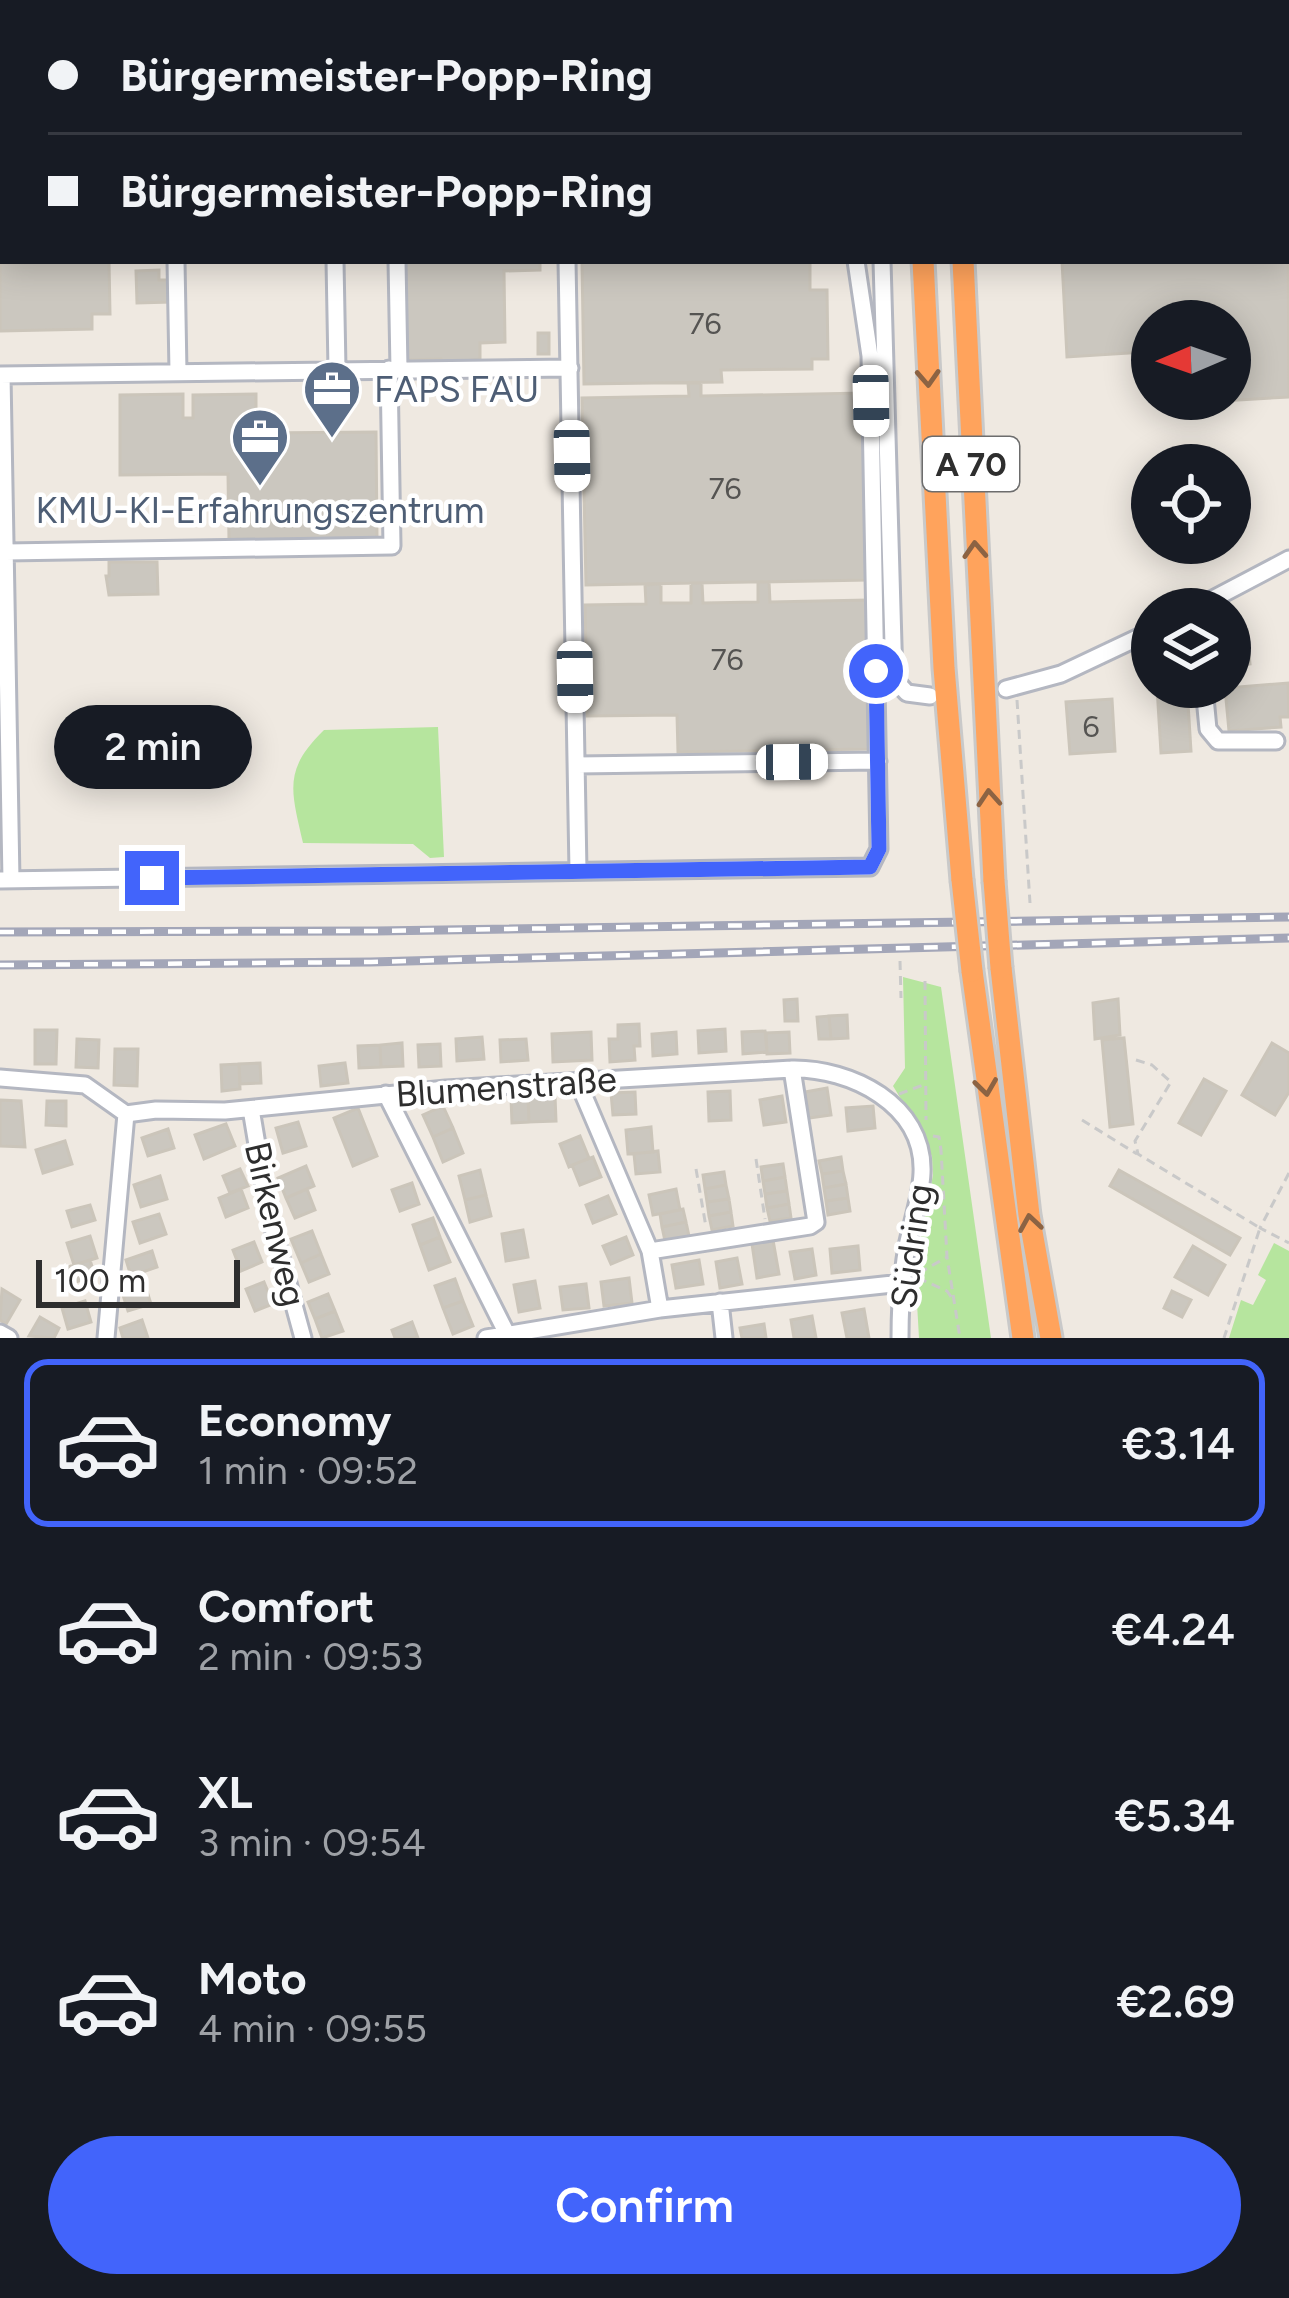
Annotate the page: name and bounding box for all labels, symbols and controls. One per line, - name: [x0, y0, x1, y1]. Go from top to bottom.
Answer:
- text: Bürgermeister-Popp-Ring: [120, 48, 653, 102]
- text: Bürgermeister-Popp-Ring: [120, 164, 653, 218]
- north arrow: [1131, 300, 1251, 420]
- map controls: [1131, 300, 1251, 708]
- house number: 76: [688, 305, 722, 342]
- office icon: FAPS FAU: [301, 358, 363, 440]
- car: [852, 365, 890, 437]
- place label: FAPS FAU: [374, 368, 539, 411]
- one-way arrow: [915, 369, 941, 388]
- office icon: KMU-KI-Erfahrungszentrum: [229, 406, 291, 488]
- car: [553, 420, 591, 492]
- road number: A 70: [923, 437, 1019, 491]
- button: locate: [1131, 444, 1251, 564]
- house number: 76: [708, 470, 742, 507]
- place label: KMU-KI-Erfahrungszentrum: [36, 489, 484, 532]
- one-way arrow: [962, 540, 988, 559]
- button: layers: [1131, 588, 1251, 708]
- car: [556, 641, 594, 713]
- house number: 76: [710, 641, 744, 678]
- route start: [849, 644, 903, 698]
- callout: 2 min: [53, 704, 251, 788]
- house number: 6: [1083, 708, 1100, 745]
- text: 2 min: [104, 723, 202, 770]
- car: [756, 743, 828, 781]
- one-way arrow: [976, 788, 1002, 807]
- route end: [125, 851, 179, 905]
- street label: Blumenstraße: [394, 1057, 618, 1116]
- one-way arrow: [973, 1077, 999, 1097]
- street label: Birkenweg: [236, 1138, 315, 1311]
- street label: Südring: [882, 1181, 941, 1311]
- one-way arrow: [1019, 1213, 1044, 1233]
- scale bar: [36, 1254, 240, 1307]
- text: 100 m: [54, 1261, 146, 1300]
- icon: car: [54, 1389, 162, 1497]
- text: Economy: [198, 1393, 391, 1447]
- text: €3.14: [1122, 1416, 1235, 1470]
- text: 1 min · 09:52: [198, 1447, 418, 1494]
- icon: car: [54, 1575, 162, 1683]
- text: Comfort: [198, 1579, 374, 1633]
- text: €4.24: [1112, 1602, 1235, 1656]
- text: 2 min · 09:53: [198, 1633, 423, 1680]
- icon: car: [54, 1761, 162, 1869]
- text: XL: [198, 1765, 253, 1819]
- text: €5.34: [1115, 1788, 1235, 1842]
- text: 3 min · 09:54: [198, 1819, 426, 1866]
- icon: car: [54, 1947, 162, 2055]
- text: Moto: [198, 1951, 307, 2005]
- text: €2.69: [1117, 1974, 1235, 2028]
- text: 4 min · 09:55: [198, 2005, 427, 2052]
- button: Confirm: [48, 2136, 1241, 2274]

